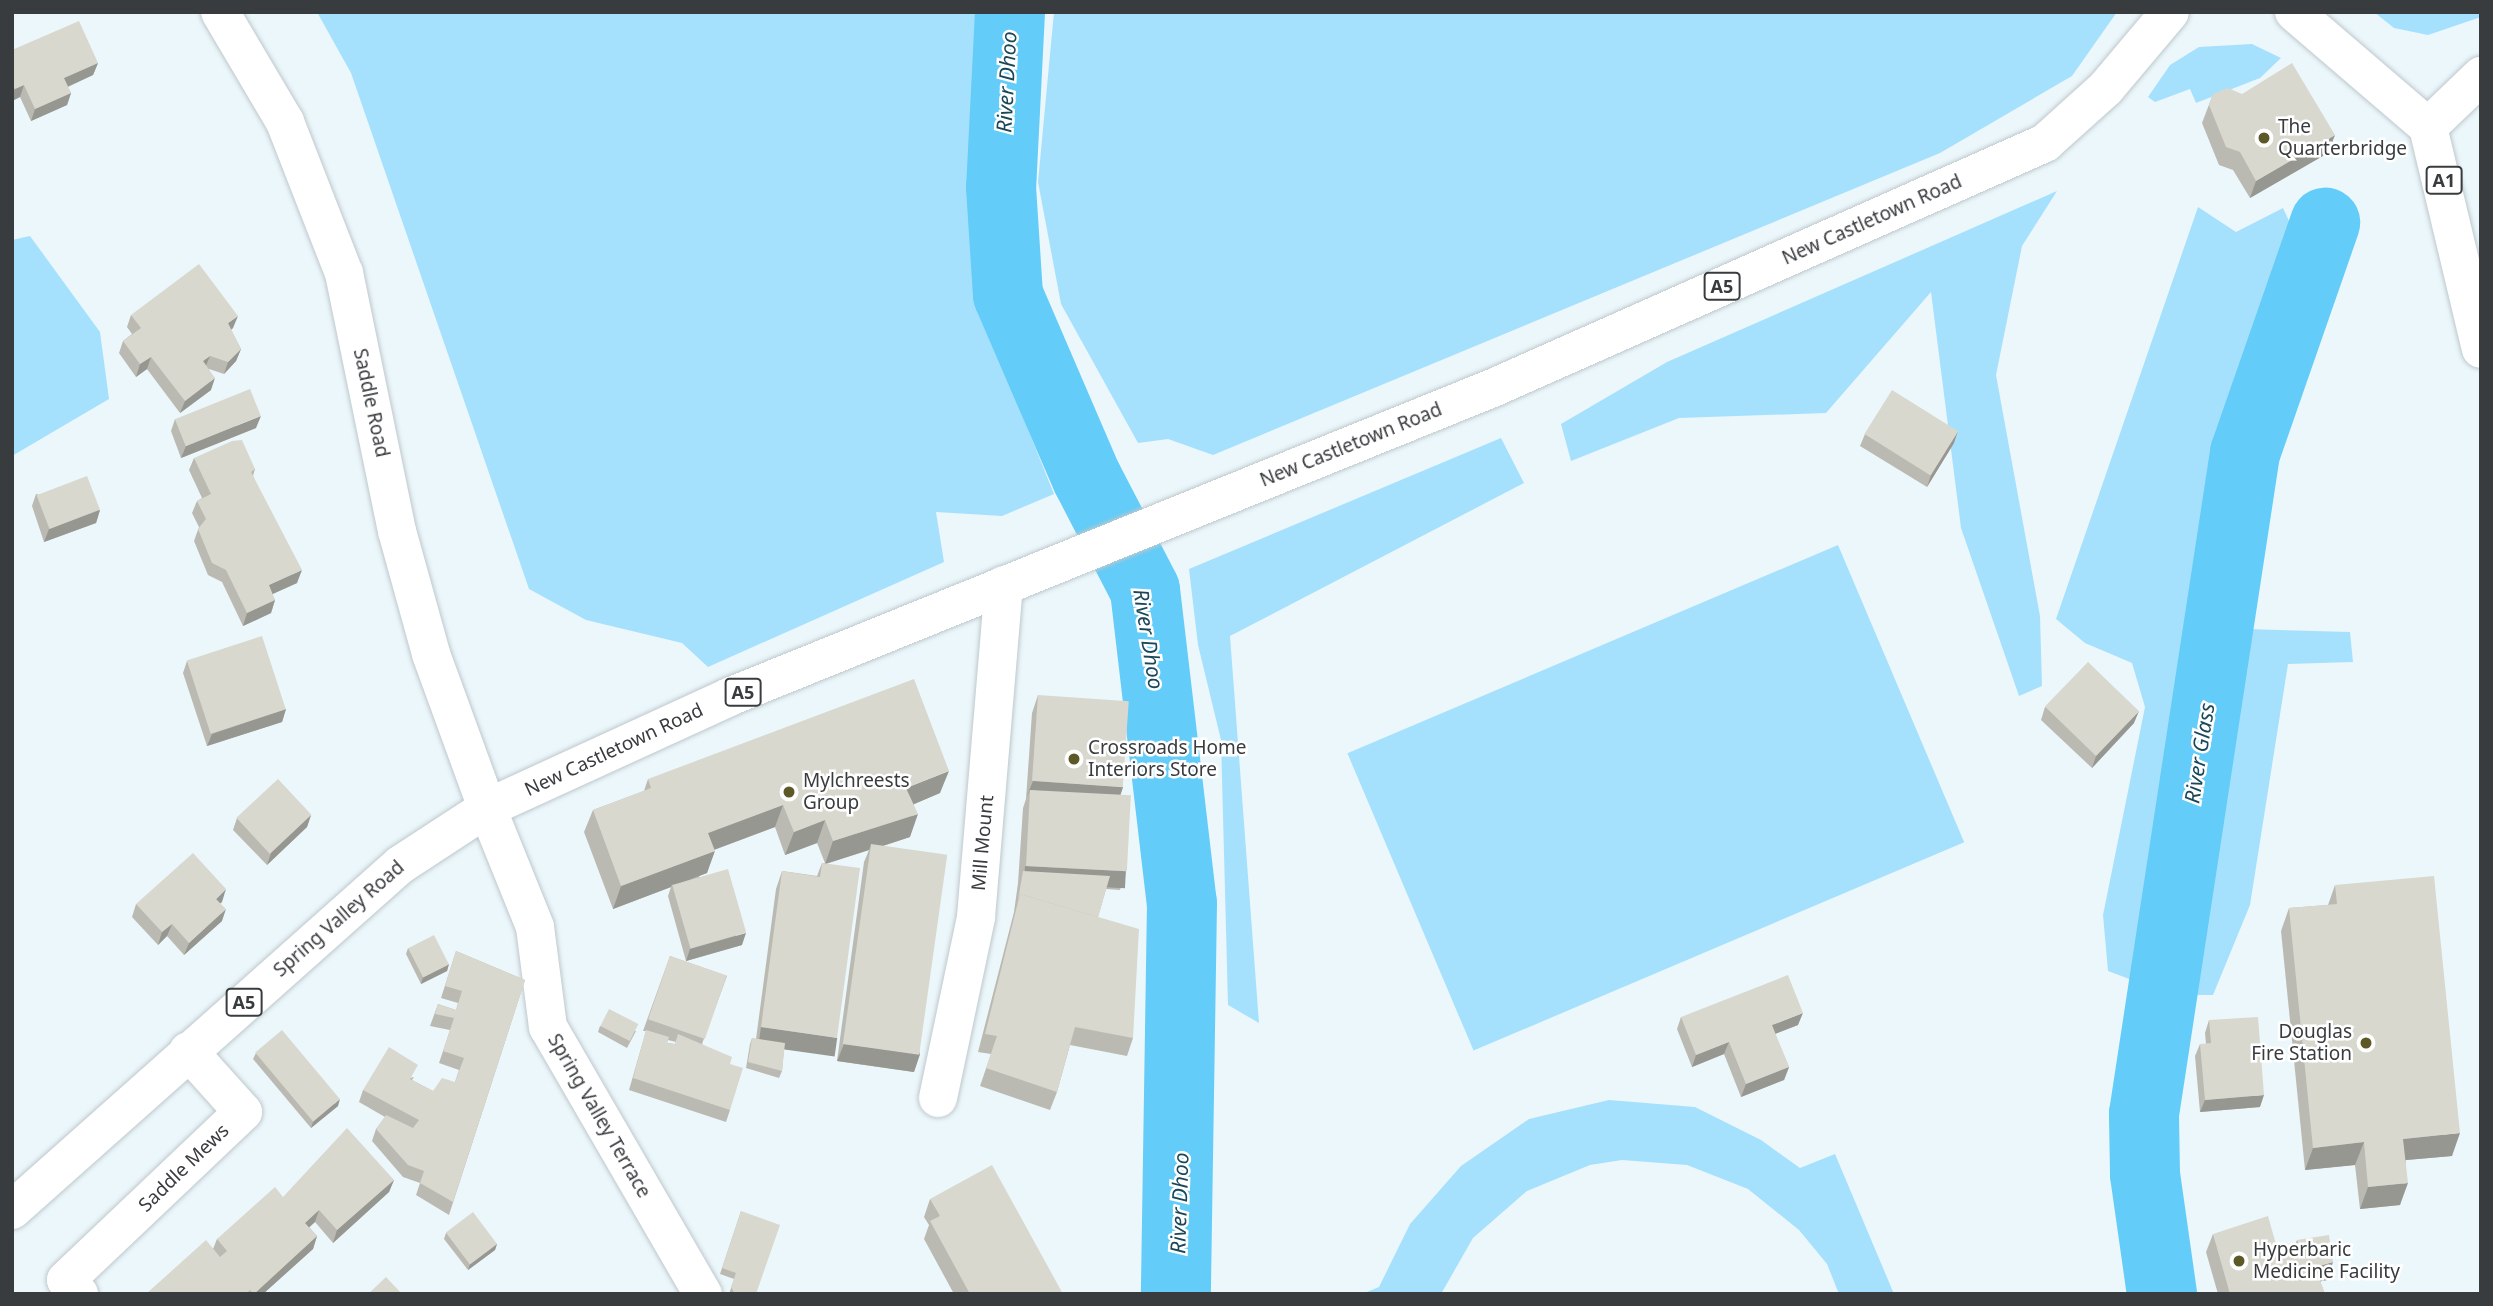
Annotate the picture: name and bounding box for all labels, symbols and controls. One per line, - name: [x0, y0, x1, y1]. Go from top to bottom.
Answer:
- water label: River Dhoo: [991, 31, 1021, 133]
- place label: The Quarterbridge: [2278, 116, 2407, 160]
- marker: The Quarterbridge: [2256, 130, 2272, 146]
- road number: A1: [2425, 166, 2463, 195]
- street label: New Castletown Road: [1779, 170, 1965, 270]
- road number: A5: [1703, 272, 1741, 300]
- street label: Saddle Road: [348, 347, 394, 459]
- street label: New Castletown Road: [1257, 398, 1445, 492]
- water label: River Dhoo: [1129, 587, 1169, 691]
- road number: A5: [724, 678, 762, 706]
- street label: New Castletown Road: [521, 699, 707, 801]
- water label: River Glass: [2179, 701, 2219, 805]
- place label: Crossroads Home Interiors Store: [1088, 737, 1247, 781]
- marker: Crossroads Home Interiors Store: [1066, 751, 1082, 767]
- place label: Mylchreests Group: [803, 770, 910, 814]
- marker: Mylchreests Group: [781, 784, 797, 800]
- street label: Mill Mount: [967, 794, 999, 892]
- street label: Spring Valley Road: [269, 856, 409, 982]
- road number: A5: [225, 987, 263, 1016]
- place label: Douglas Fire Station: [2251, 1021, 2352, 1065]
- street label: Spring Valley Terrace: [543, 1030, 655, 1202]
- marker: Douglas Fire Station: [2358, 1035, 2374, 1051]
- street label: Saddle Mews: [134, 1119, 234, 1217]
- water label: River Dhoo: [1165, 1152, 1193, 1254]
- place label: Hyperbaric Medicine Facility: [2253, 1239, 2400, 1283]
- marker: Hyperbaric Medicine Facility: [2231, 1253, 2247, 1269]

